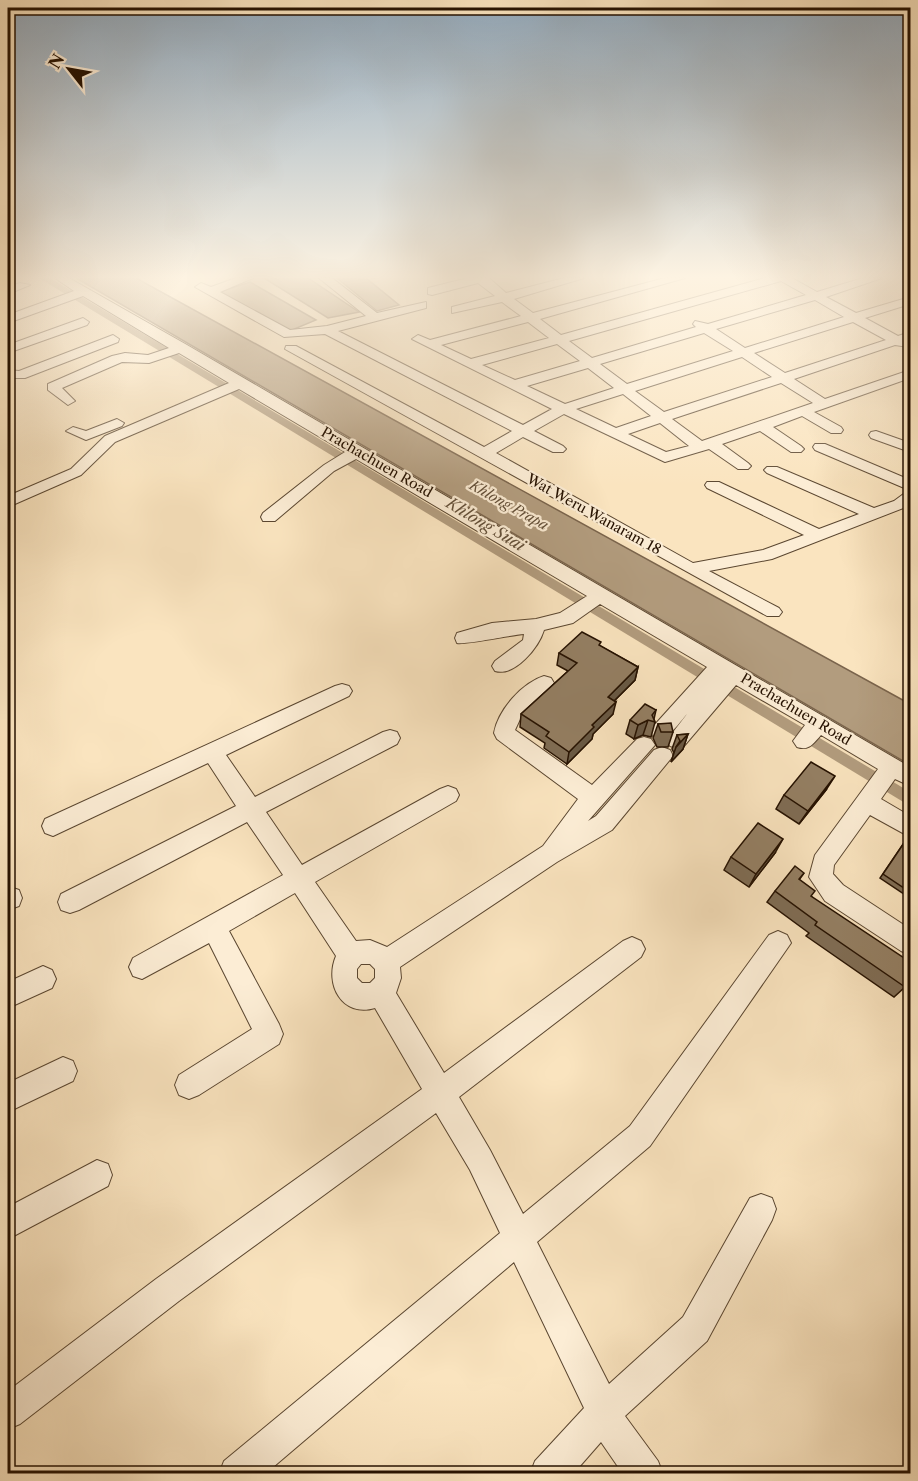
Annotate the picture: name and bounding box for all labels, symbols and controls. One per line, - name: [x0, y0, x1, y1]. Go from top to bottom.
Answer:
- north arrow: [39, 39, 99, 99]
- text: N: [44, 50, 68, 72]
- street label: Prachachuen Road: [318, 423, 436, 501]
- street label: Wat Weru Wanaram 18: [523, 469, 664, 559]
- water label: Khlong Prapa: [466, 475, 552, 534]
- water label: Khlong Suai: [441, 492, 530, 556]
- street label: Prachachuen Road: [738, 669, 855, 749]

